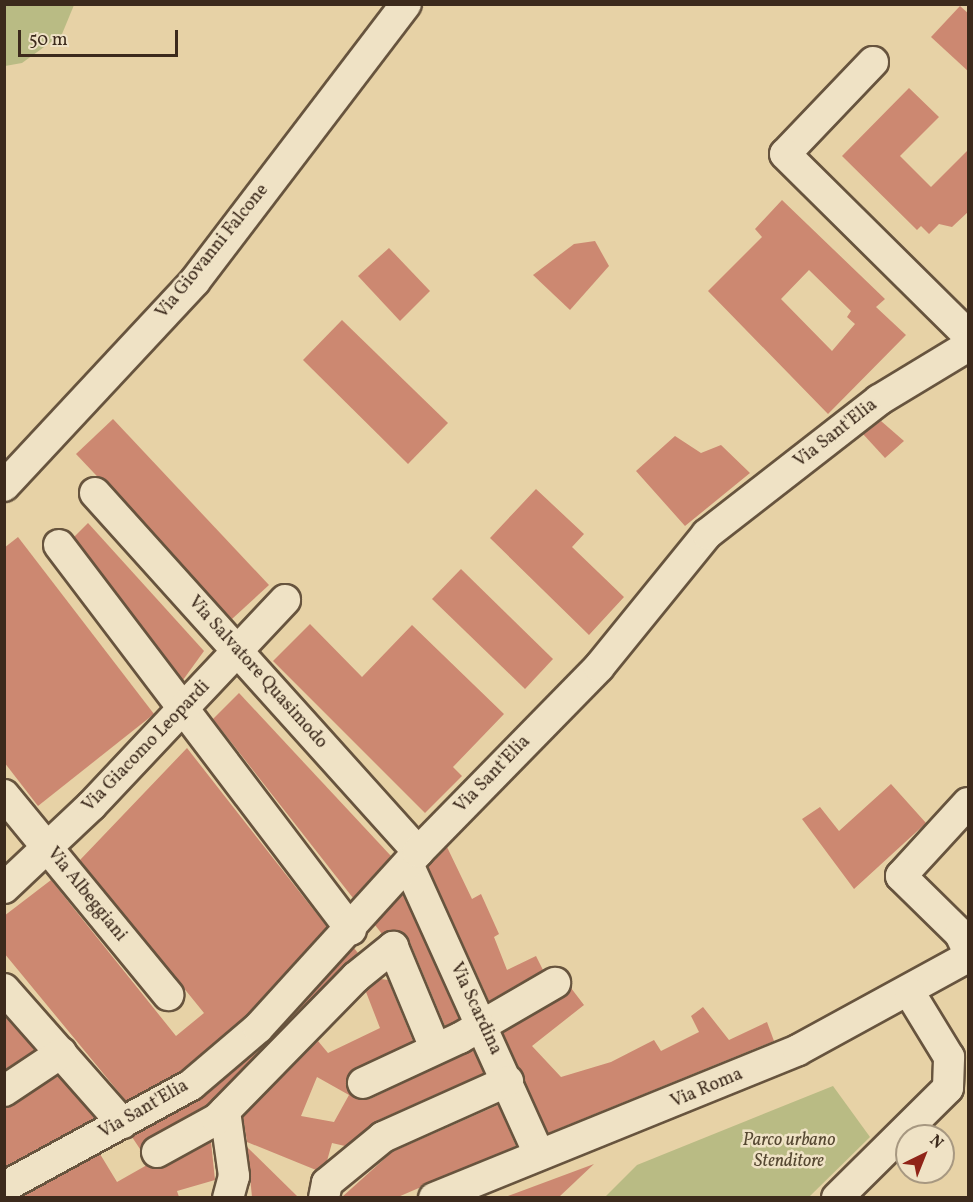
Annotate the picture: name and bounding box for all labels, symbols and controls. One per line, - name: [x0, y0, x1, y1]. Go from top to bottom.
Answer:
- scale bar: [21, 18, 182, 56]
- text: 50 m: [29, 28, 68, 53]
- street label: Via Giovanni Falcone: [152, 180, 274, 324]
- street label: Via Sant'Elia: [790, 395, 882, 473]
- street label: Via Salvatore Quasimodo: [183, 592, 331, 754]
- street label: Via Giacomo Leopardi: [79, 677, 215, 817]
- street label: Via Sant'Elia: [451, 732, 535, 818]
- street label: Via Albeggiani: [41, 844, 131, 946]
- street label: Via Scardina: [444, 959, 506, 1059]
- street label: Via Roma: [668, 1064, 746, 1114]
- street label: Via Sant'Elia: [96, 1076, 192, 1144]
- north arrow: [895, 1124, 955, 1184]
- text: N: [924, 1130, 948, 1154]
- park label: Parco urbano Stenditore: [743, 1131, 835, 1174]

